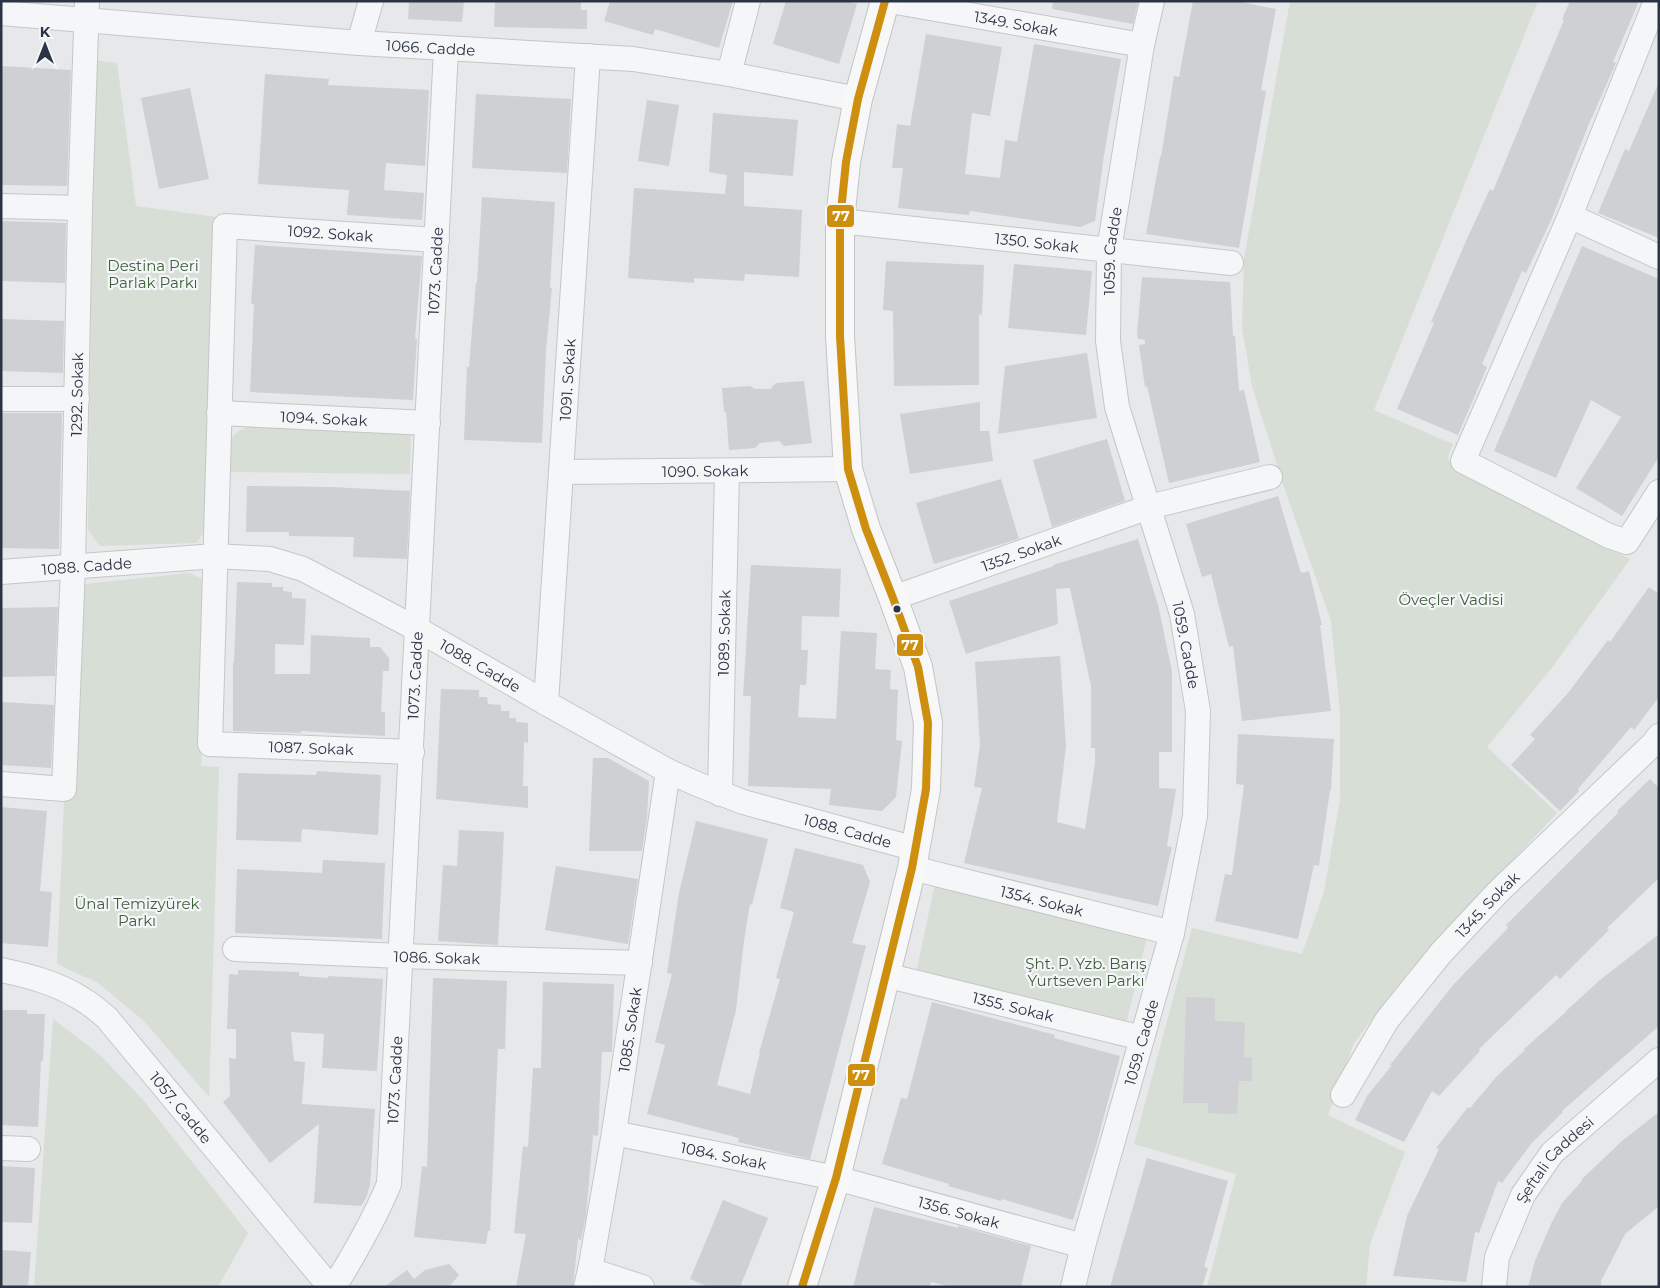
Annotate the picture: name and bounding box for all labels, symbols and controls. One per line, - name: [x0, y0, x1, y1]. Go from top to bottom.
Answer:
- street label: 1349. Sokak: [973, 6, 1060, 40]
- north arrow: [20, 20, 70, 70]
- text: K: [40, 23, 51, 41]
- street label: 1066. Cadde: [385, 35, 476, 59]
- line badge: 77: [826, 204, 855, 228]
- street label: 1059. Cadde: [1099, 205, 1125, 295]
- text: 77: [832, 207, 850, 225]
- street label: 1092. Sokak: [287, 221, 374, 245]
- street label: 1073. Cadde: [423, 226, 447, 316]
- street label: 1350. Sokak: [994, 228, 1080, 256]
- park label: Destina Peri Parlak Parkı: [107, 256, 199, 292]
- street label: 1091. Sokak: [555, 338, 579, 421]
- street label: 1292. Sokak: [66, 352, 87, 437]
- street label: 1094. Sokak: [280, 406, 368, 430]
- street label: 1090. Sokak: [662, 461, 748, 480]
- street label: 1352. Sokak: [979, 530, 1064, 575]
- street label: 1088. Cadde: [41, 553, 133, 578]
- street label: 1089. Sokak: [713, 590, 734, 676]
- park label: Öveçler Vadisi: [1399, 590, 1503, 609]
- street label: 1059. Cadde: [1168, 600, 1204, 690]
- unlabelled marker: [892, 604, 902, 614]
- street label: 1073. Cadde: [403, 631, 426, 720]
- line badge: 77: [896, 633, 924, 657]
- street label: 1088. Cadde: [436, 635, 524, 696]
- text: 77: [901, 636, 919, 654]
- street label: 1087. Sokak: [268, 737, 354, 759]
- street label: 1088. Cadde: [801, 809, 894, 851]
- street label: 1345. Sokak: [1451, 867, 1523, 941]
- street label: 1354. Sokak: [999, 881, 1085, 920]
- park label: Ünal Temizyürek Parkı: [74, 894, 200, 930]
- street label: 1086. Sokak: [393, 946, 480, 968]
- park label: Şht. P. Yzb. Barış Yurtseven Parkı: [1025, 954, 1147, 990]
- street label: 1085. Sokak: [614, 986, 645, 1074]
- street label: 1355. Sokak: [971, 987, 1056, 1026]
- street label: 1059. Cadde: [1120, 997, 1162, 1088]
- street label: 1073. Cadde: [383, 1035, 406, 1125]
- line badge: 77: [847, 1063, 876, 1087]
- text: 77: [852, 1066, 870, 1084]
- street label: 1057. Cadde: [146, 1068, 216, 1147]
- street label: Şeftali Caddesi: [1511, 1112, 1597, 1206]
- street label: 1084. Sokak: [679, 1137, 769, 1173]
- street label: 1356. Sokak: [916, 1192, 1002, 1232]

